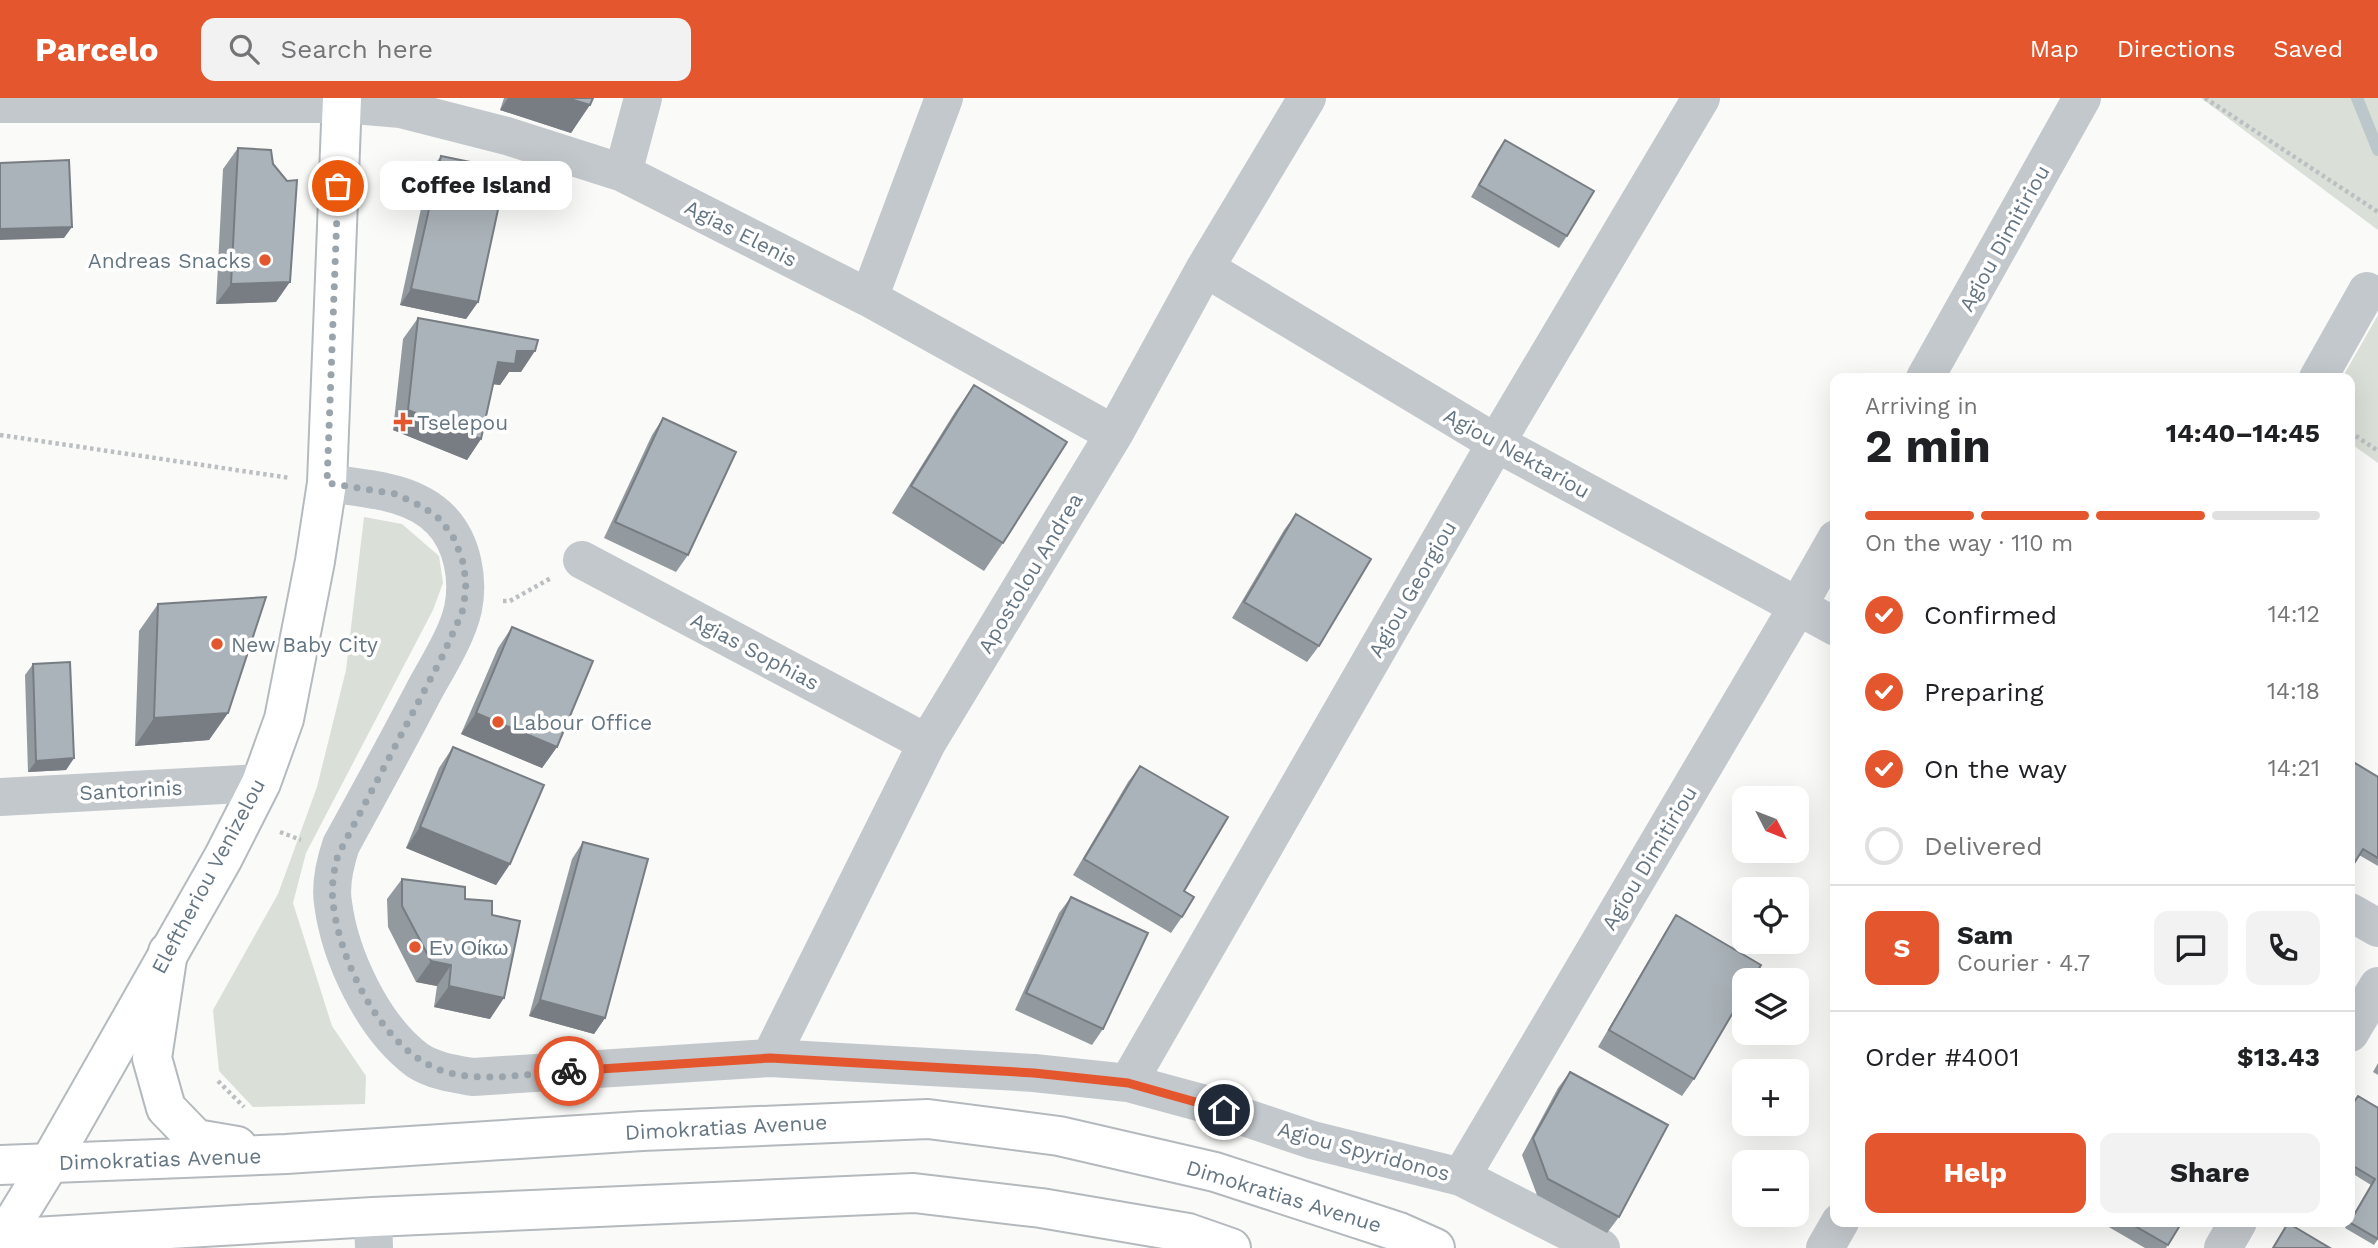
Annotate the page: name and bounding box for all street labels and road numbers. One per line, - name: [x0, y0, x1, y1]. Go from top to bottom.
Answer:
- street label: Agiou Dimitiriou: [1953, 160, 2055, 316]
- street label: Agias Elenis: [681, 194, 801, 272]
- street label: Agiou Nektariou: [1440, 403, 1594, 503]
- street label: Apostolou Andrea: [972, 488, 1088, 658]
- street label: Agiou Georgiou: [1363, 516, 1461, 662]
- street label: Agias Sophias: [687, 607, 823, 695]
- street label: Eleftheriou Venizelou: [146, 774, 270, 978]
- street label: Santorinis: [79, 775, 183, 805]
- street label: Agiou Dimitiriou: [1596, 781, 1702, 935]
- street label: Dimokratias Avenue: [624, 1109, 828, 1145]
- street label: Agiou Spyridonos: [1275, 1116, 1453, 1186]
- street label: Dimokratias Avenue: [58, 1143, 262, 1175]
- street label: Dimokratias Avenue: [1183, 1154, 1385, 1238]

